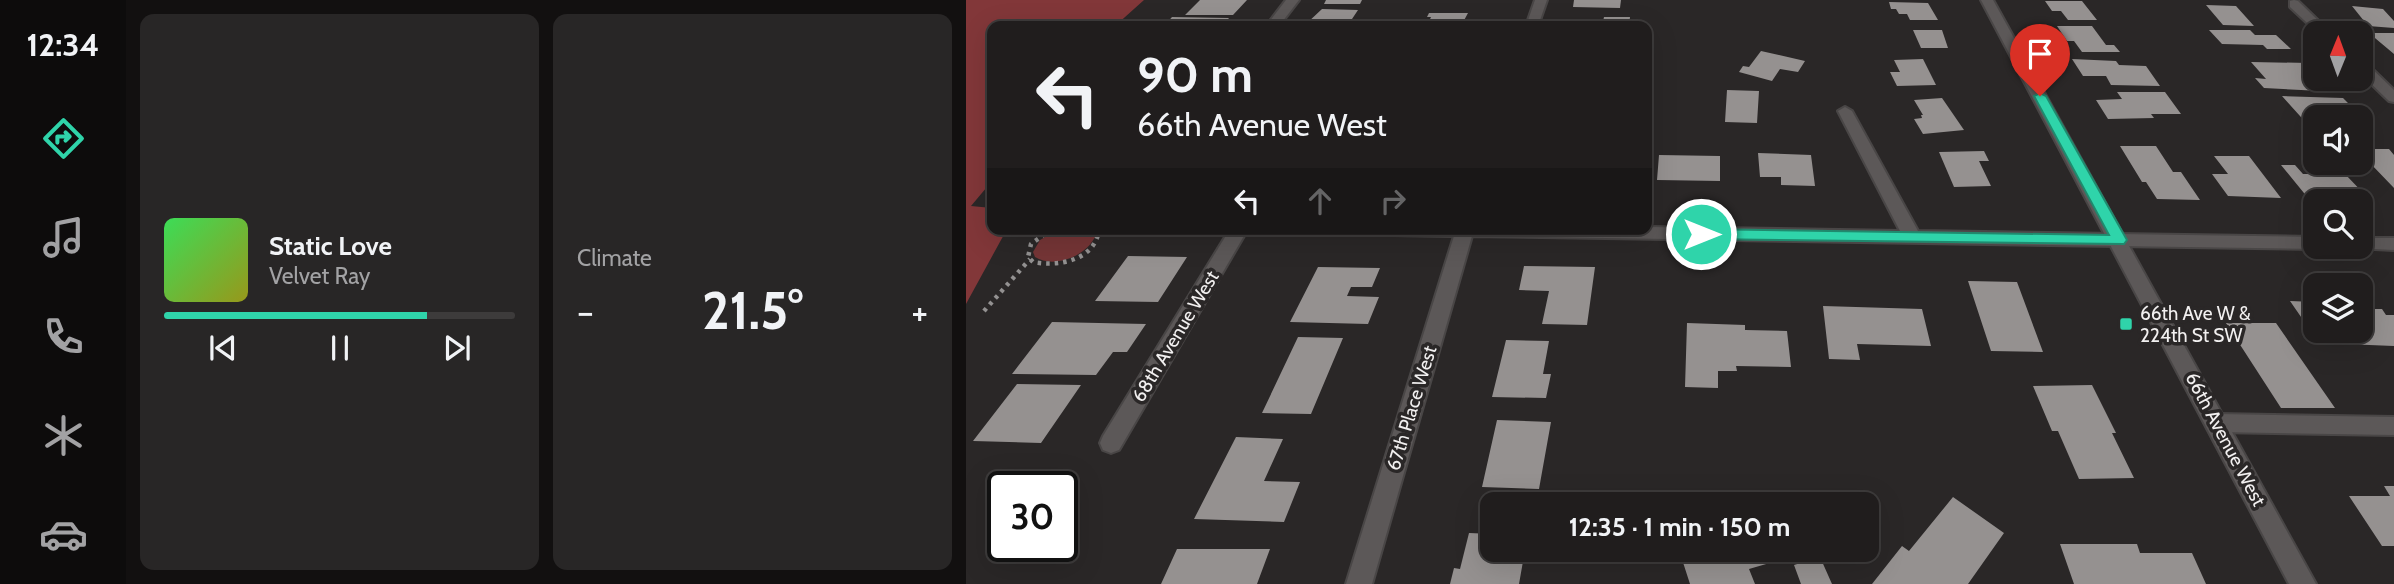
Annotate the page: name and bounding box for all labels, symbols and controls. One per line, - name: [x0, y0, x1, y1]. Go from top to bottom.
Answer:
- north arrow: [2303, 21, 2373, 91]
- map controls: [2303, 21, 2373, 343]
- pin: [2010, 24, 2070, 96]
- text: 12:34: [27, 25, 99, 64]
- icon: arrive: [2021, 35, 2059, 73]
- text: 90 m: [1137, 45, 1253, 104]
- icon: left: [1022, 49, 1113, 140]
- text: 66th Avenue West: [1137, 105, 1387, 144]
- button: sound: [2303, 105, 2373, 175]
- icon: directions: [39, 114, 88, 163]
- icon: left: [1228, 182, 1266, 220]
- icon: ahead: [1301, 182, 1339, 220]
- icon: right: [1374, 182, 1412, 220]
- button: search: [2303, 189, 2373, 259]
- position arrow: [1664, 197, 1738, 271]
- icon: music: [39, 213, 88, 262]
- text: Static Love: [269, 230, 392, 262]
- text: Climate: [577, 244, 652, 272]
- text: Velvet Ray: [269, 262, 370, 290]
- street label: 68th Avenue West: [1127, 266, 1224, 406]
- button: layers: [2303, 273, 2373, 343]
- text: 21.5°: [702, 279, 803, 342]
- text: −: [577, 288, 594, 335]
- text: +: [911, 288, 928, 335]
- place label: 66th Ave W & 224th St SW: [2140, 302, 2251, 347]
- icon: phone: [39, 312, 88, 361]
- marker: 66th Ave W & 224th St SW: [2118, 316, 2134, 332]
- icon: previous: [204, 329, 242, 367]
- icon: pause: [321, 329, 359, 367]
- icon: next: [438, 329, 476, 367]
- street label: 67th Place West: [1382, 342, 1442, 473]
- street label: 66th Avenue West: [2181, 368, 2271, 511]
- icon: climate: [39, 411, 88, 460]
- speed limit sign: 30: [987, 471, 1078, 562]
- icon: car: [39, 510, 88, 559]
- text: 12:35 · 1 min · 150 m: [1569, 511, 1790, 543]

